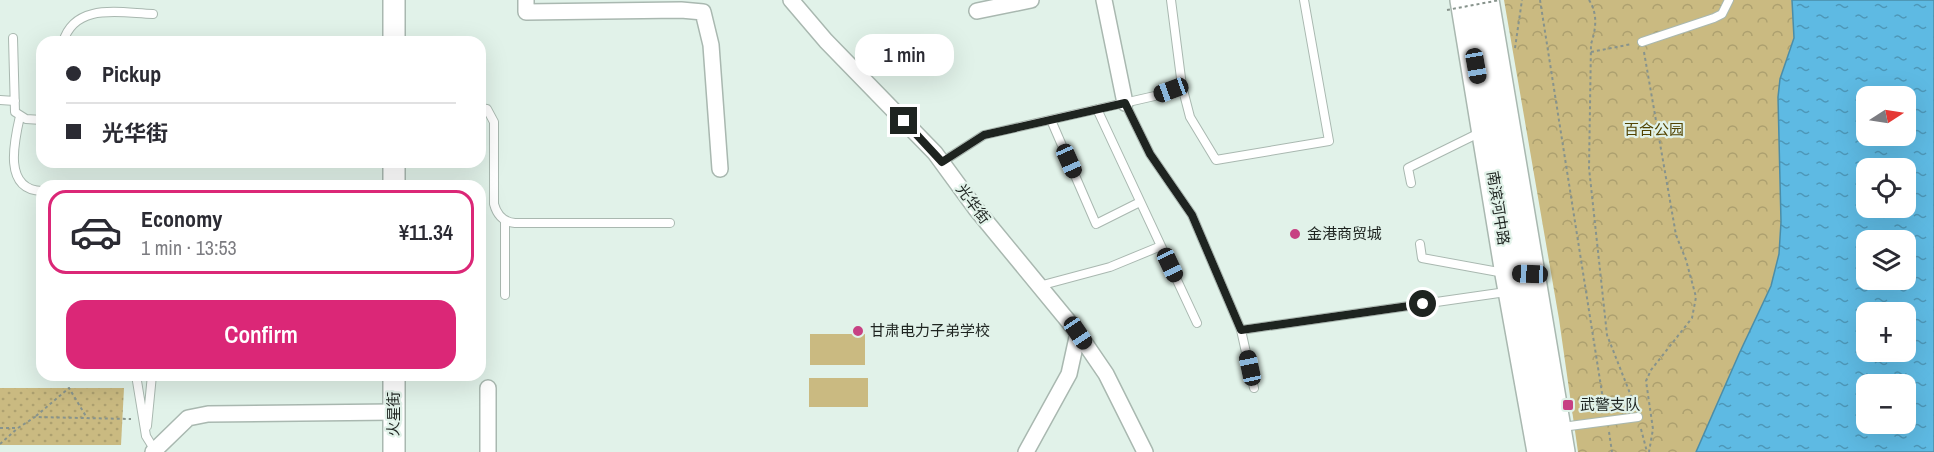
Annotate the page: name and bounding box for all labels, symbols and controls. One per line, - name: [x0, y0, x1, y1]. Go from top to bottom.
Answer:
- callout: 1 min: [854, 34, 954, 76]
- text: 1 min: [883, 41, 926, 68]
- car: [1464, 47, 1488, 85]
- text: Pickup: [102, 59, 161, 89]
- car: [1151, 75, 1191, 105]
- north arrow: [1856, 86, 1916, 146]
- map controls: [1856, 86, 1916, 434]
- route end: [890, 107, 917, 134]
- text: 光华街: [102, 118, 168, 148]
- park label: 百合公园: [1624, 119, 1684, 140]
- car: [1053, 141, 1085, 181]
- button: locate: [1856, 158, 1916, 218]
- street label: 南滨河中路: [1482, 169, 1515, 247]
- street label: 光华街: [951, 179, 995, 228]
- text: Economy: [141, 204, 222, 234]
- icon: car: [69, 205, 123, 259]
- text: ¥11.34: [399, 217, 453, 247]
- place label: 金港商贸城: [1307, 223, 1382, 244]
- marker: 金港商贸城: [1288, 227, 1302, 241]
- button: layers: [1856, 230, 1916, 290]
- text: 1 min · 13:53: [141, 234, 237, 261]
- car: [1154, 245, 1186, 285]
- car: [1512, 264, 1548, 284]
- route start: [1409, 290, 1436, 317]
- button: Confirm: [66, 300, 456, 369]
- button: +: [1856, 302, 1916, 362]
- car: [1060, 313, 1096, 353]
- place label: 甘肃电力子弟学校: [870, 320, 990, 341]
- marker: 甘肃电力子弟学校: [851, 324, 865, 338]
- car: [1237, 349, 1263, 387]
- button: −: [1856, 374, 1916, 434]
- street label: 火星街: [383, 391, 404, 437]
- place label: 武警支队: [1580, 394, 1640, 415]
- marker: 武警支队: [1561, 398, 1575, 412]

